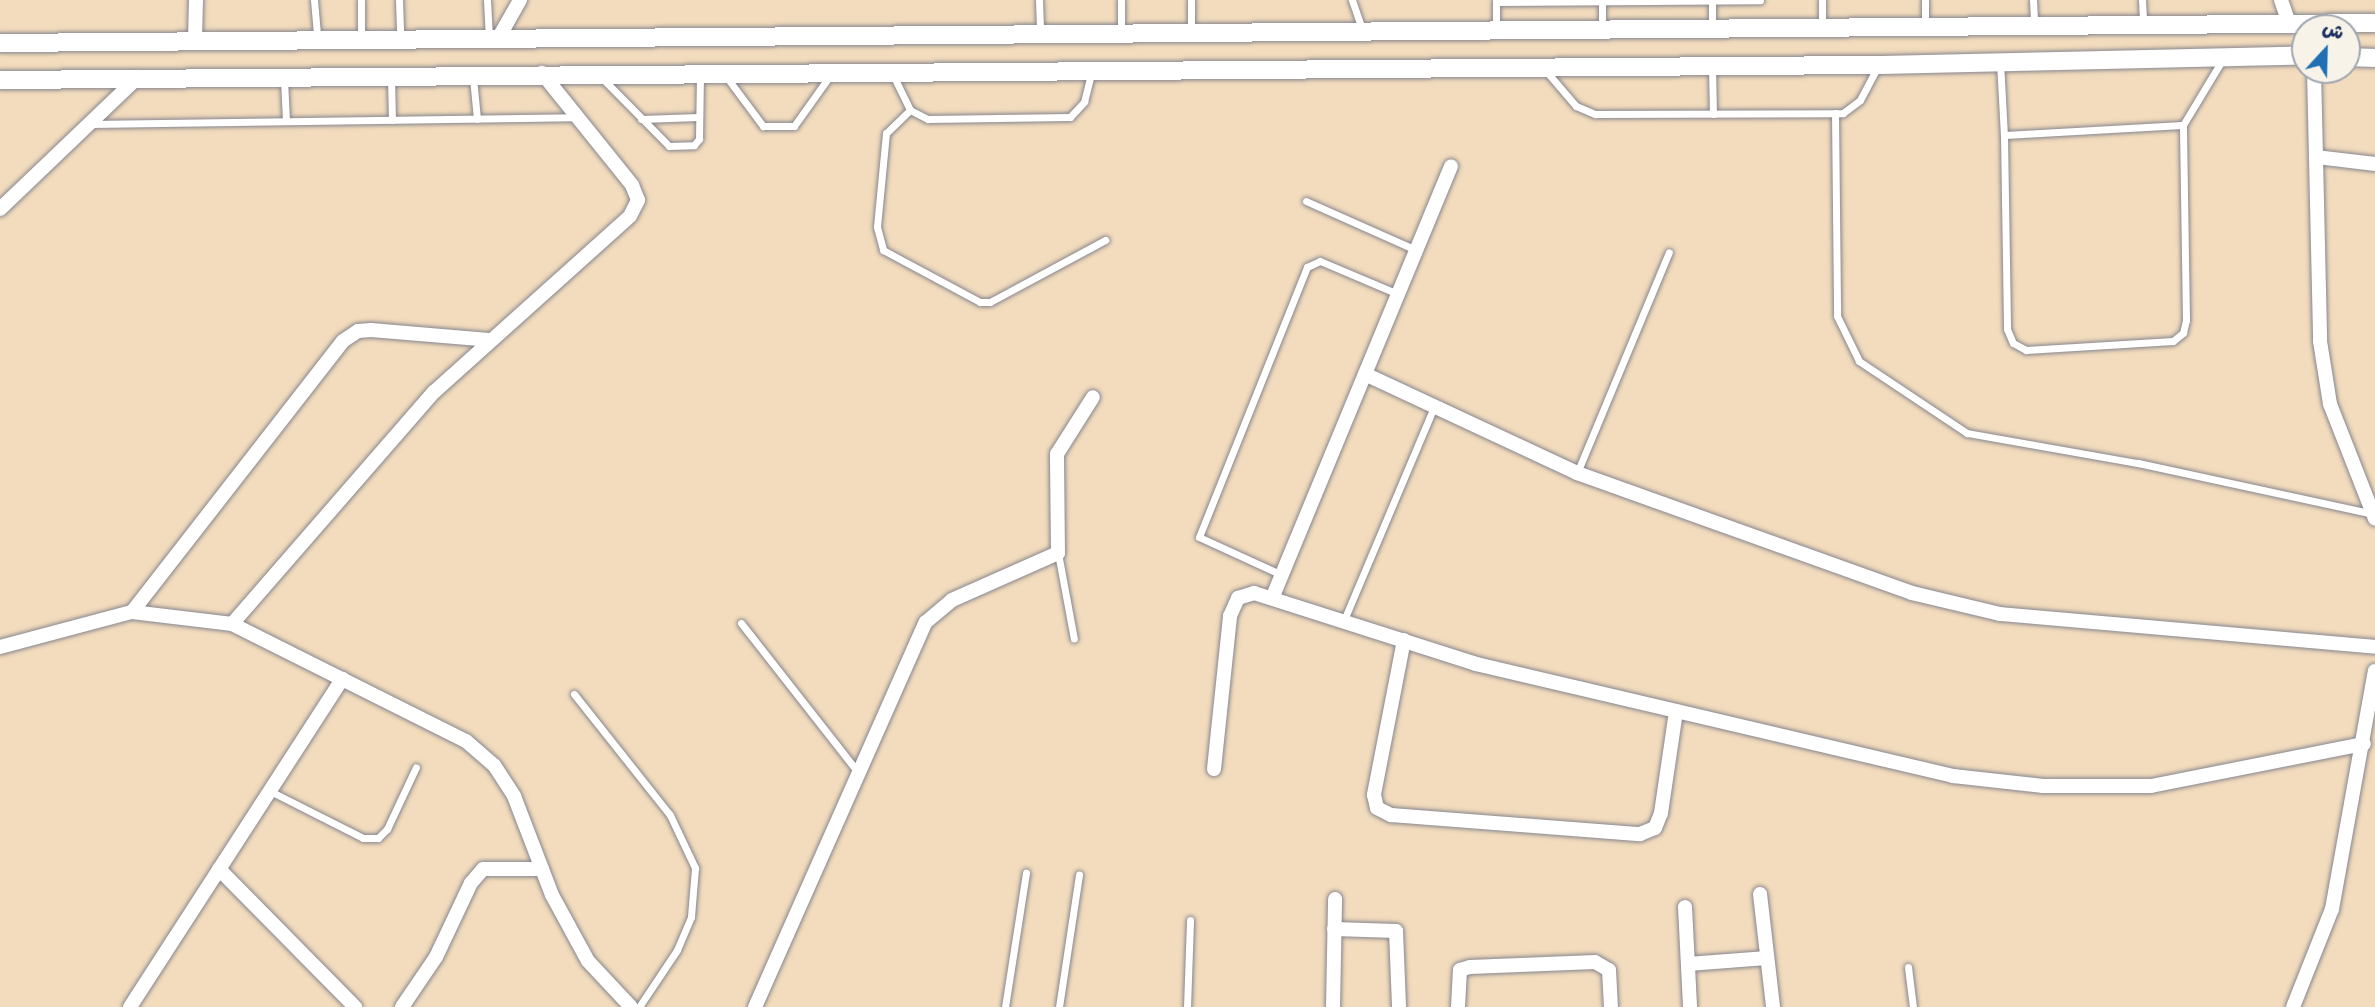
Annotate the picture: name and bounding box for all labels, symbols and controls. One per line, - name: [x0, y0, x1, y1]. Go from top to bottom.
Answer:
- north arrow: [2291, 14, 2361, 84]
- text: ش: [2319, 14, 2348, 47]

